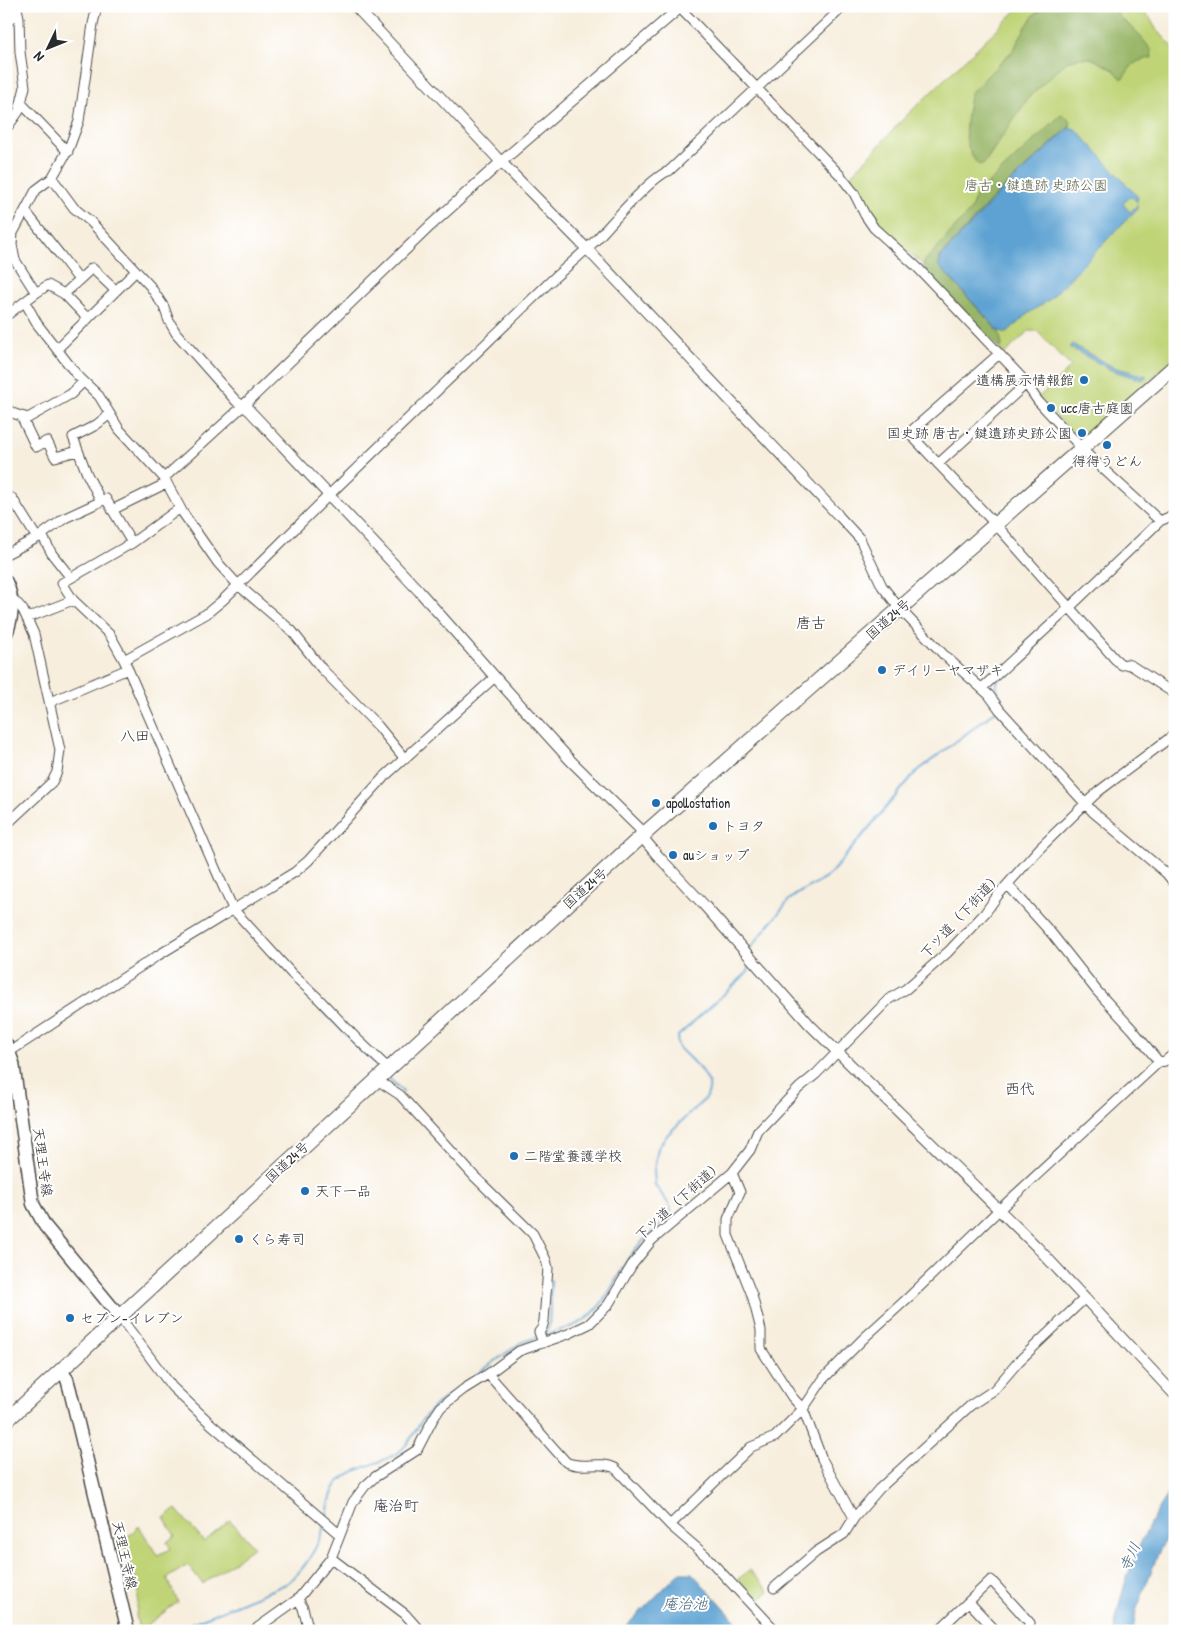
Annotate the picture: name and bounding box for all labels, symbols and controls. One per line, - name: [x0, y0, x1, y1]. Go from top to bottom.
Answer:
- north arrow: [22, 22, 72, 72]
- text: N: [28, 48, 48, 66]
- park label: 唐古・鍵遺跡 史跡公園: [964, 175, 1108, 194]
- place label: 遺構展示情報館: [976, 370, 1074, 389]
- marker: 遺構展示情報館: [1078, 374, 1090, 386]
- place label: ucc唐古庭園: [1061, 398, 1133, 417]
- marker: ucc唐古庭園: [1045, 402, 1057, 414]
- place label: 国史跡 唐古・鍵遺跡史跡公園: [887, 423, 1072, 442]
- marker: 国史跡 唐古・鍵遺跡史跡公園: [1076, 427, 1088, 439]
- marker: 得得うどん: [1101, 439, 1113, 451]
- place label: 得得うどん: [1072, 451, 1142, 470]
- street label: 国道24号: [861, 594, 914, 643]
- district label: 唐古: [796, 612, 826, 633]
- place label: デイリーヤマザキ: [892, 660, 1003, 679]
- marker: デイリーヤマザキ: [876, 664, 888, 676]
- district label: 八田: [120, 725, 150, 746]
- place label: apollostation: [666, 793, 730, 813]
- marker: apollostation: [650, 797, 662, 809]
- place label: トヨタ: [723, 816, 765, 835]
- marker: トヨタ: [707, 820, 719, 832]
- place label: auショップ: [683, 845, 750, 864]
- marker: auショップ: [667, 849, 679, 861]
- street label: 国道24号: [558, 863, 611, 913]
- street label: 下ツ道（下街道）: [915, 867, 1006, 962]
- district label: 西代: [1005, 1078, 1035, 1099]
- street label: 天理王寺線: [29, 1126, 58, 1198]
- street label: 国道24号: [261, 1136, 313, 1187]
- place label: 二階堂養護学校: [524, 1146, 622, 1165]
- marker: 二階堂養護学校: [508, 1150, 520, 1162]
- street label: 下ツ道（下街道）: [631, 1155, 727, 1244]
- place label: 天下一品: [315, 1181, 371, 1200]
- marker: 天下一品: [299, 1185, 311, 1197]
- place label: くら寿司: [249, 1229, 305, 1248]
- marker: くら寿司: [233, 1233, 245, 1245]
- place label: セブン-イレブン: [80, 1308, 184, 1327]
- marker: セブン-イレブン: [64, 1312, 76, 1324]
- district label: 庵治町: [373, 1495, 419, 1516]
- street label: 天理王寺線: [108, 1519, 143, 1591]
- water label: 寺川: [1114, 1539, 1145, 1575]
- water label: 庵治池: [662, 1593, 708, 1614]

